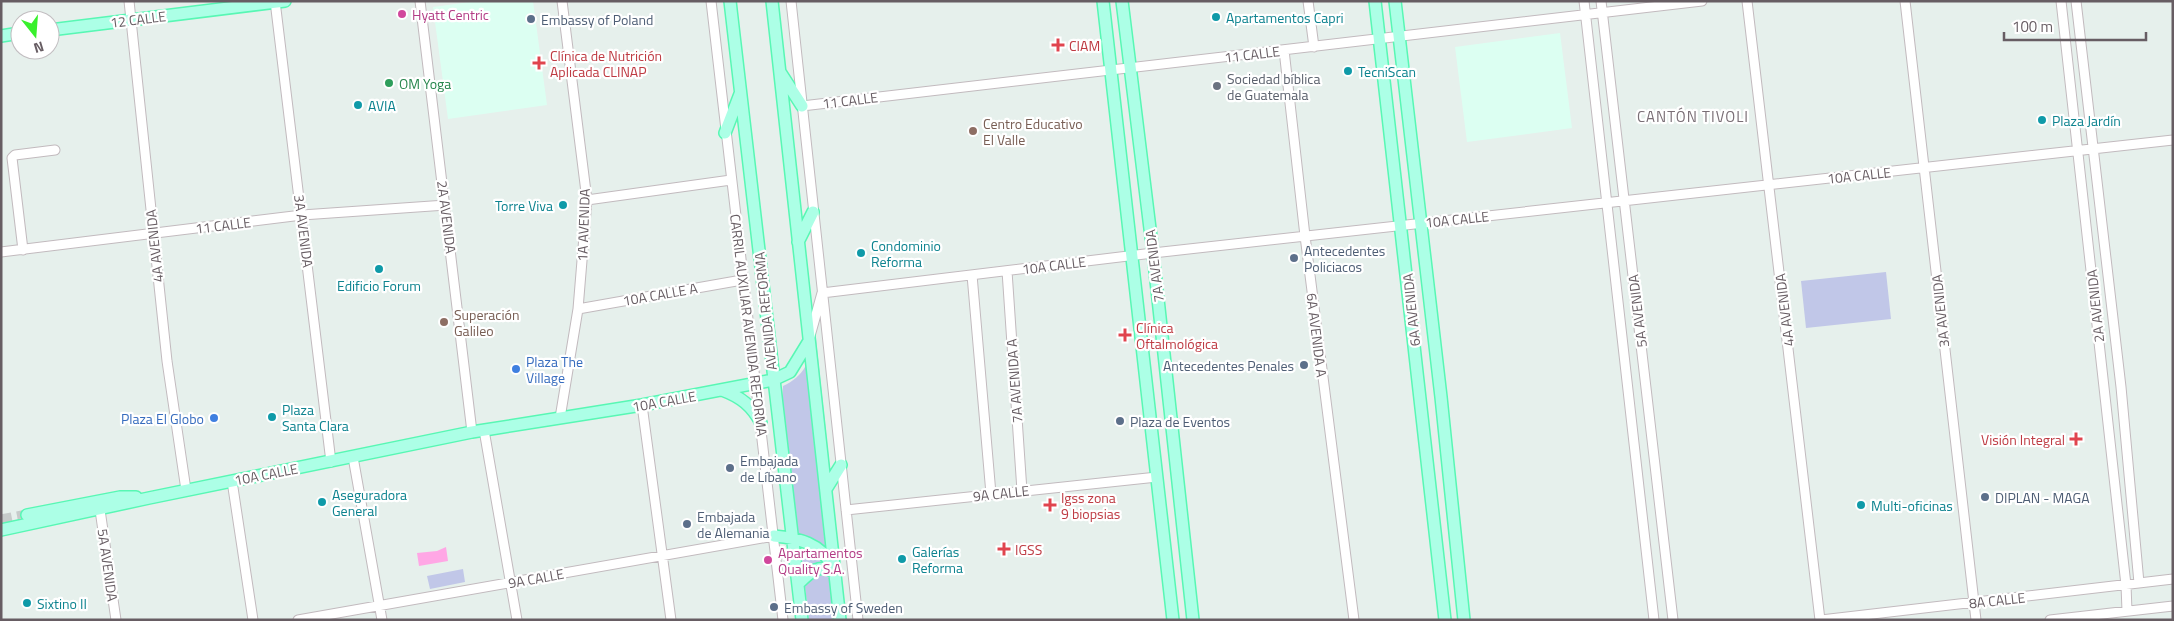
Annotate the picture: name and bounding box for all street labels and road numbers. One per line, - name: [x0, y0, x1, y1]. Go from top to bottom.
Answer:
- street label: 12 CALLE: [109, 5, 167, 33]
- street label: 11 CALLE: [1223, 40, 1281, 68]
- street label: 11 CALLE: [821, 86, 879, 114]
- street label: 10A CALLE: [1826, 161, 1892, 189]
- street label: 2A AVENIDA: [432, 179, 462, 255]
- street label: 1A AVENIDA: [571, 187, 595, 262]
- street label: 3A AVENIDA: [289, 193, 319, 269]
- street label: 10A CALLE: [1424, 205, 1490, 233]
- street label: 4A AVENIDA: [140, 208, 168, 283]
- street label: 11 CALLE: [194, 211, 252, 239]
- street label: CARRIL AUXILIAR AVENIDA REFORMA: [725, 213, 773, 438]
- street label: 7A AVENIDA: [1139, 228, 1169, 304]
- street label: AVENIDA REFORMA: [748, 250, 782, 371]
- street label: 10A CALLE: [1021, 251, 1087, 279]
- street label: 2A AVENIDA: [2081, 268, 2109, 343]
- street label: 6A AVENIDA: [1397, 272, 1425, 347]
- street label: 4A AVENIDA: [1769, 272, 1799, 348]
- street label: 5A AVENIDA: [1622, 273, 1652, 349]
- street label: 3A AVENIDA: [1926, 273, 1954, 348]
- street label: 10A CALLE A: [621, 277, 700, 311]
- street label: 6A AVENIDA A: [1301, 292, 1333, 379]
- street label: 7A AVENIDA A: [1001, 337, 1027, 424]
- street label: 10A CALLE: [631, 385, 698, 417]
- street label: 10A CALLE: [232, 458, 300, 490]
- street label: 9A CALLE: [972, 480, 1030, 506]
- street label: 5A AVENIDA: [93, 527, 124, 603]
- street label: 9A CALLE: [506, 563, 566, 593]
- street label: 8A CALLE: [1968, 587, 2026, 613]

